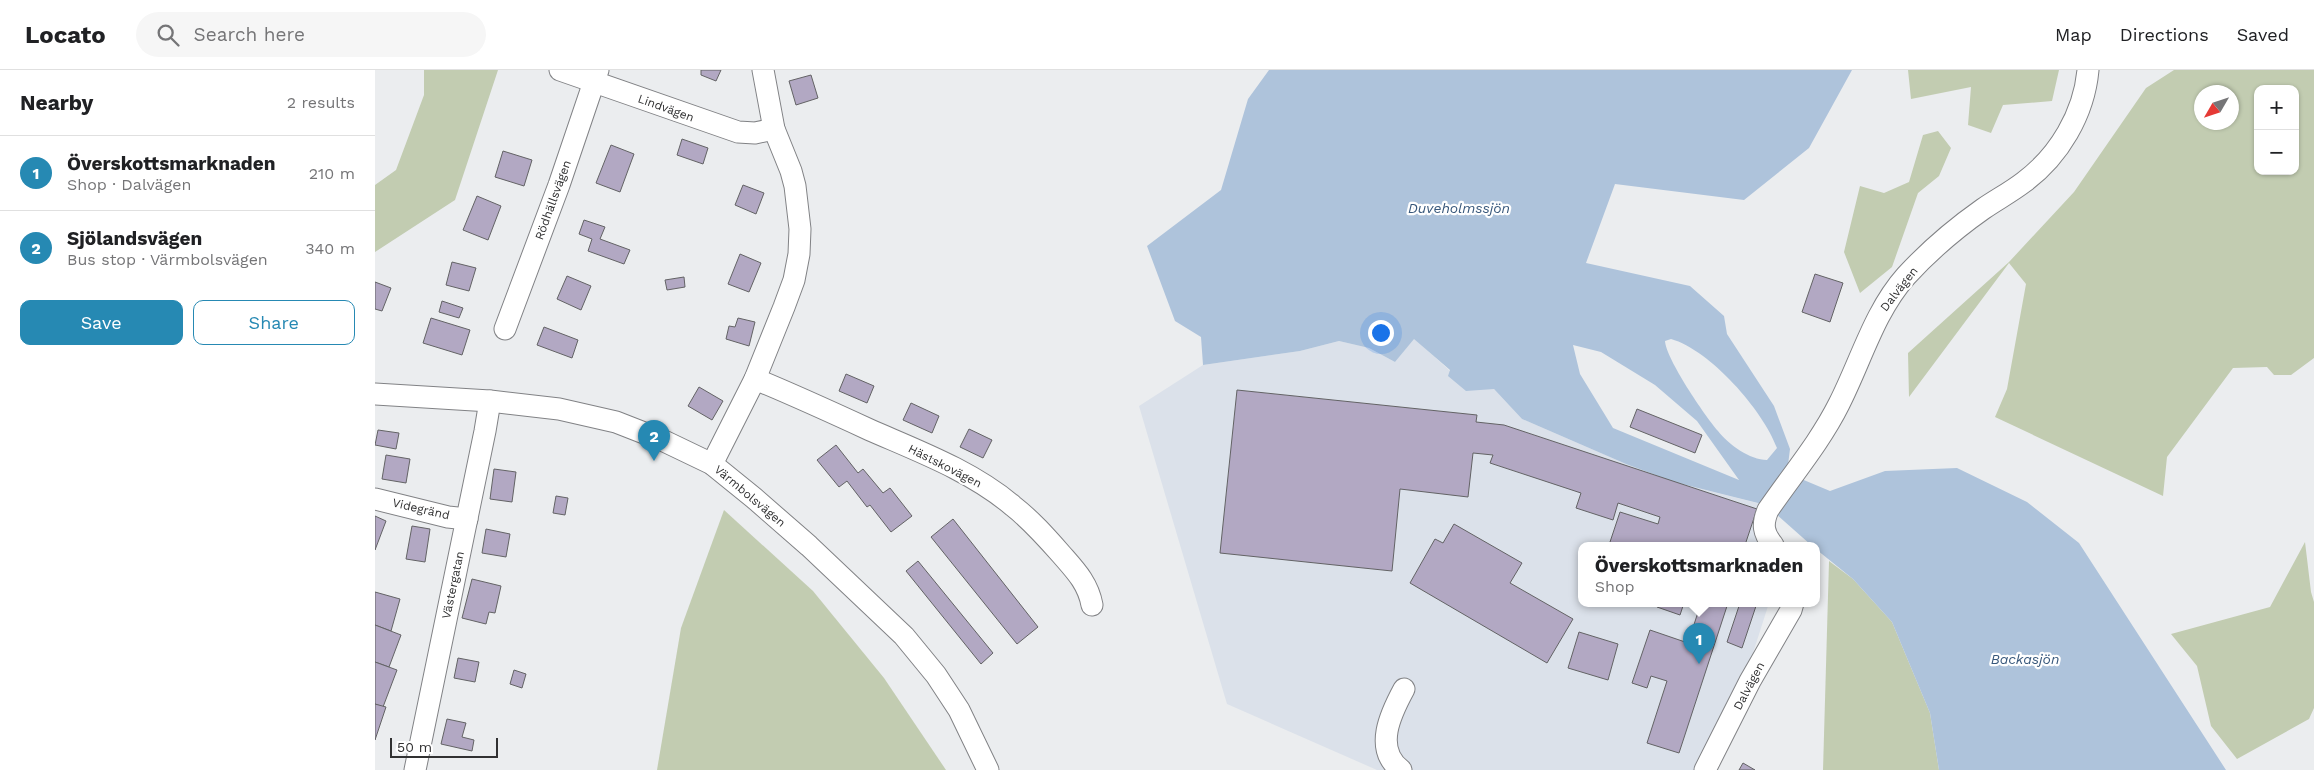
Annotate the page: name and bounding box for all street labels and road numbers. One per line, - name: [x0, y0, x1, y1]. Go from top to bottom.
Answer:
- street label: Lindvägen: [636, 91, 696, 125]
- street label: Rödhällsvägen: [532, 158, 574, 242]
- street label: Dalvägen: [1877, 264, 1921, 314]
- street label: Hästskovägen: [906, 441, 984, 491]
- street label: Värmbolsvägen: [712, 462, 788, 530]
- street label: Videgränd: [391, 496, 451, 522]
- street label: Västergatan: [439, 550, 467, 620]
- street label: Dalvägen: [1730, 660, 1768, 712]

